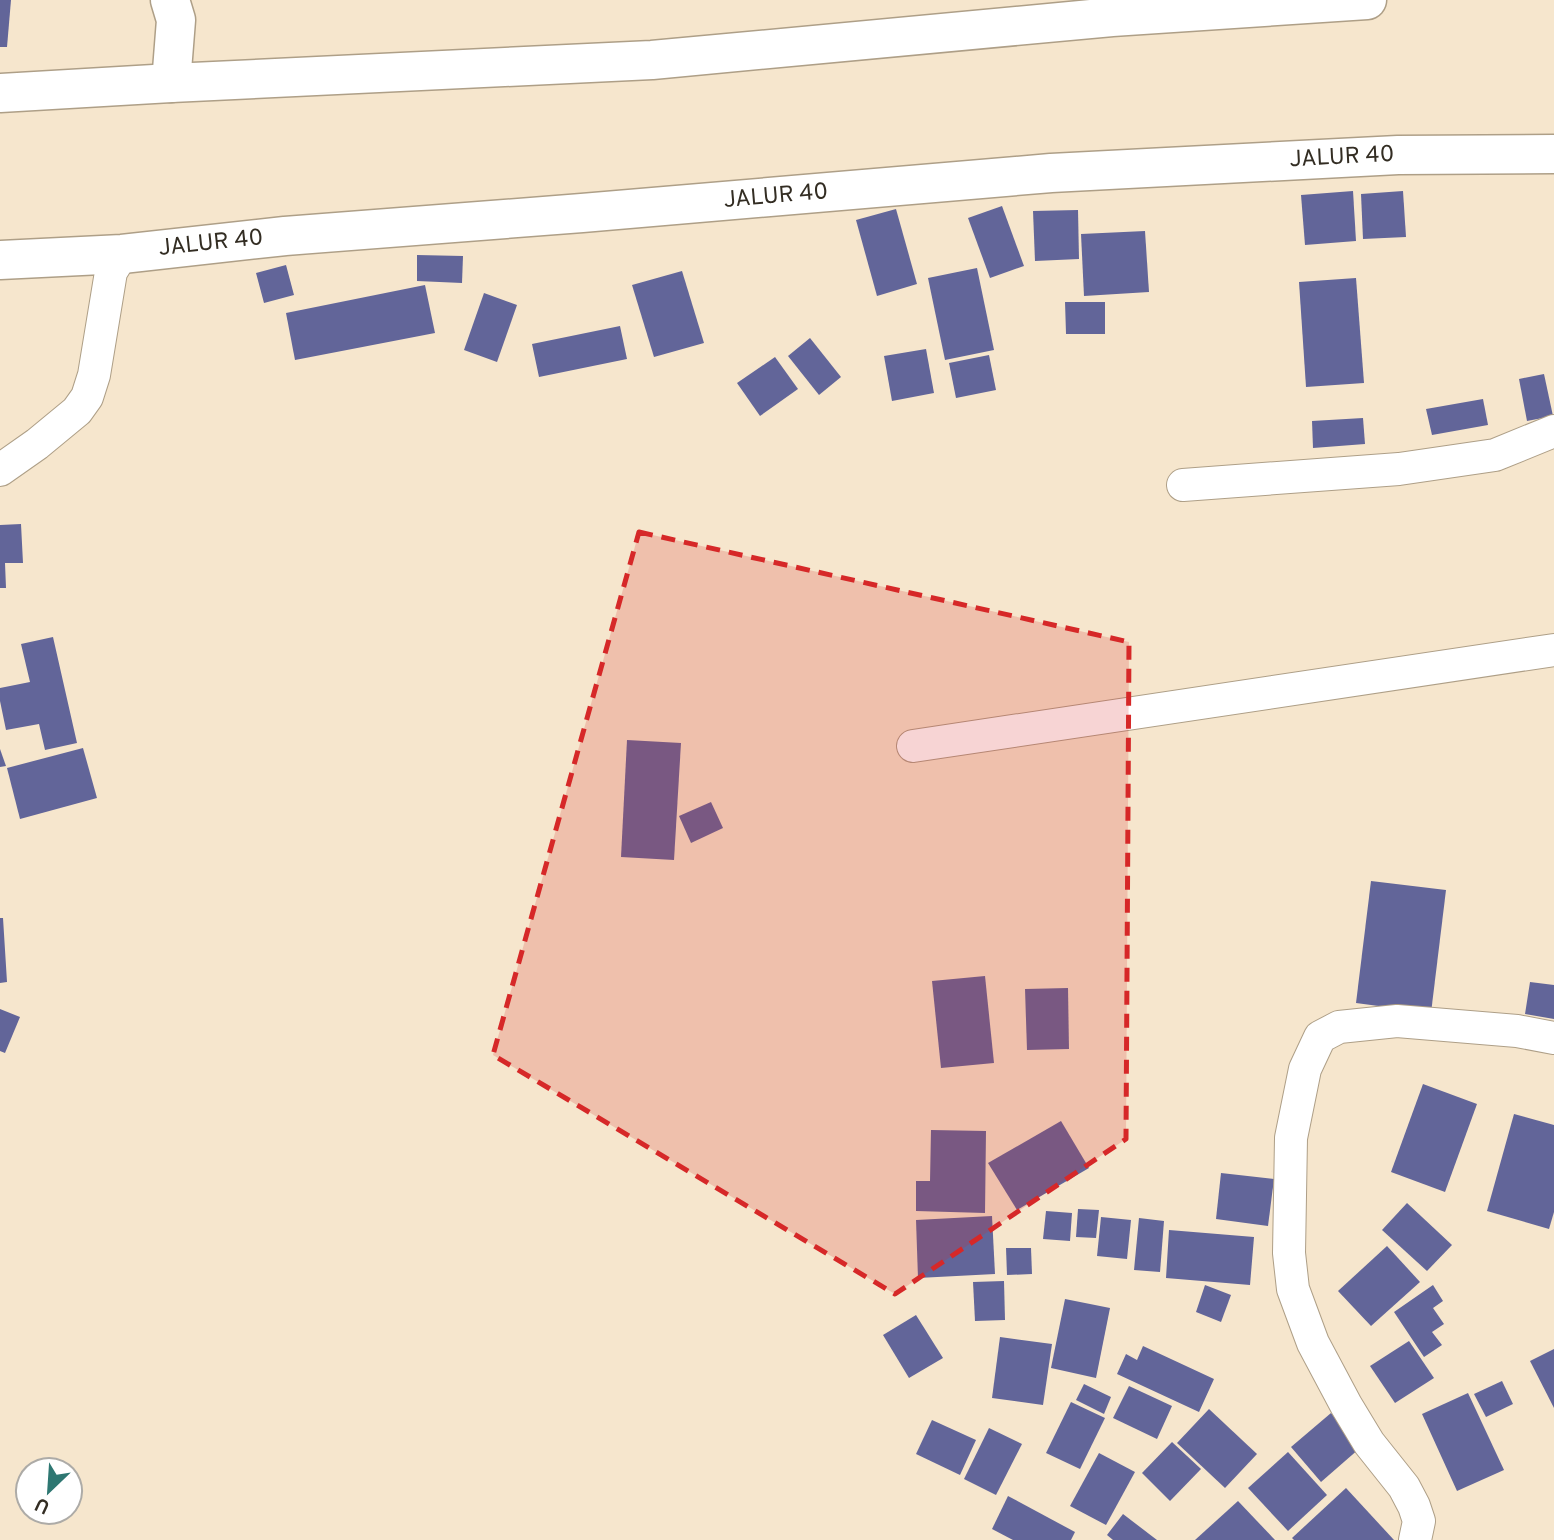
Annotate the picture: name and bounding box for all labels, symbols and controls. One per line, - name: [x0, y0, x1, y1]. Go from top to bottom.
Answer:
- street label: JALUR 40: [1289, 141, 1395, 175]
- street label: JALUR 40: [722, 178, 830, 216]
- street label: JALUR 40: [157, 224, 265, 264]
- north arrow: [14, 1456, 84, 1526]
- text: U: [31, 1491, 54, 1518]

